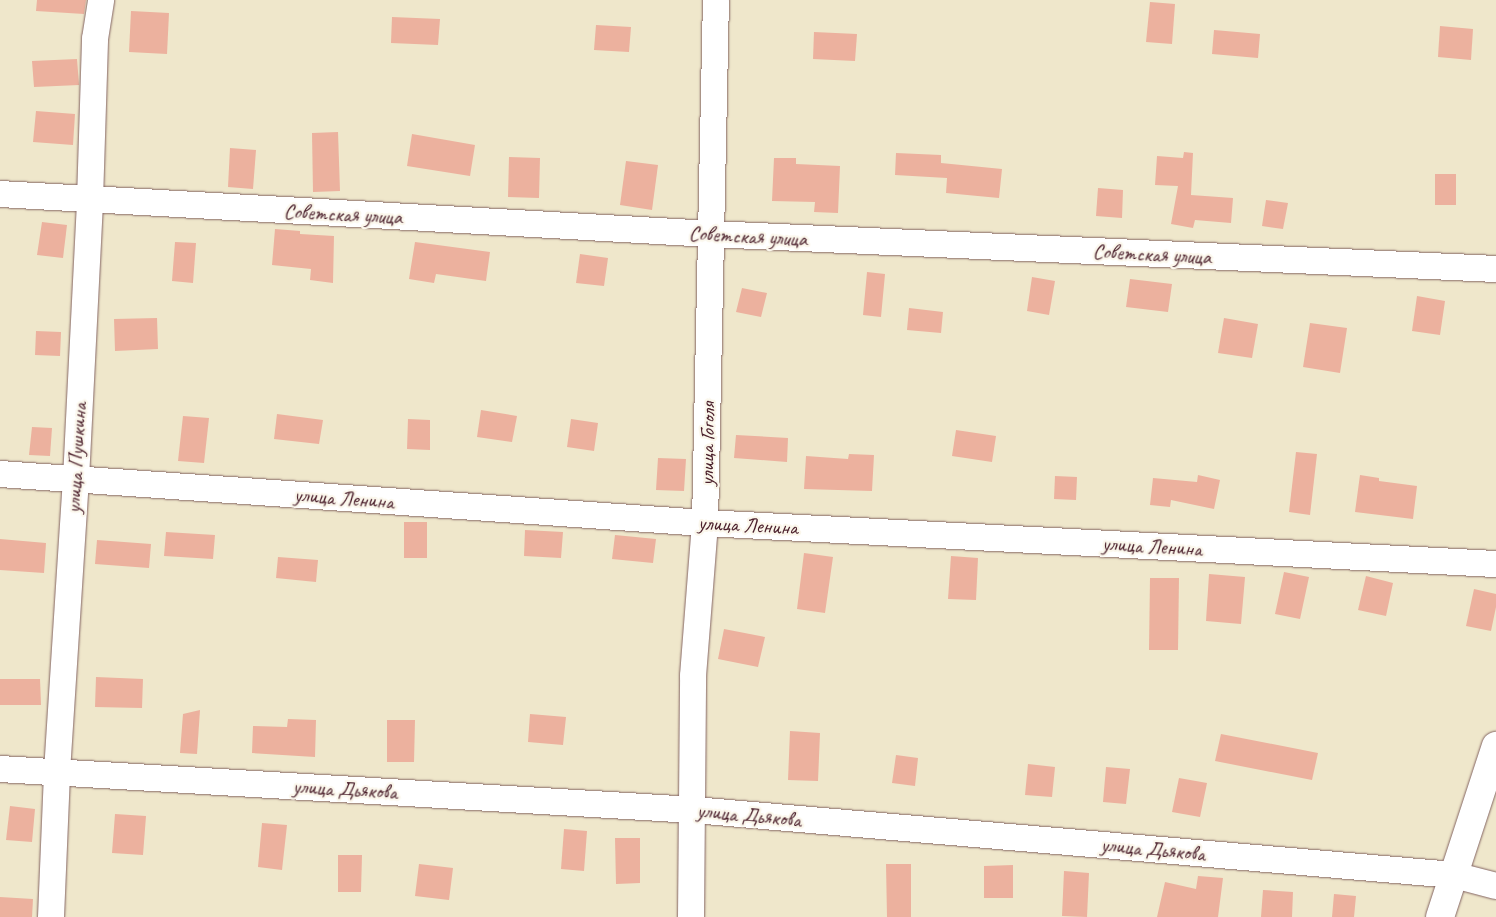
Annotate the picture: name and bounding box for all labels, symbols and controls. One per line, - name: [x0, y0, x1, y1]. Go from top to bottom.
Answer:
- street label: Советская улица: [282, 198, 404, 230]
- street label: Советская улица: [687, 220, 809, 252]
- street label: Советская улица: [1091, 238, 1213, 270]
- street label: улица Пушкина: [60, 401, 92, 515]
- street label: улица Гоголя: [694, 402, 720, 486]
- street label: улица Ленина: [293, 482, 395, 514]
- street label: улица Ленина: [698, 510, 798, 540]
- street label: улица Ленина: [1102, 531, 1202, 561]
- street label: улица Дьякова: [292, 774, 398, 804]
- street label: улица Дьякова: [696, 798, 802, 832]
- street label: улица Дьякова: [1100, 832, 1206, 866]

